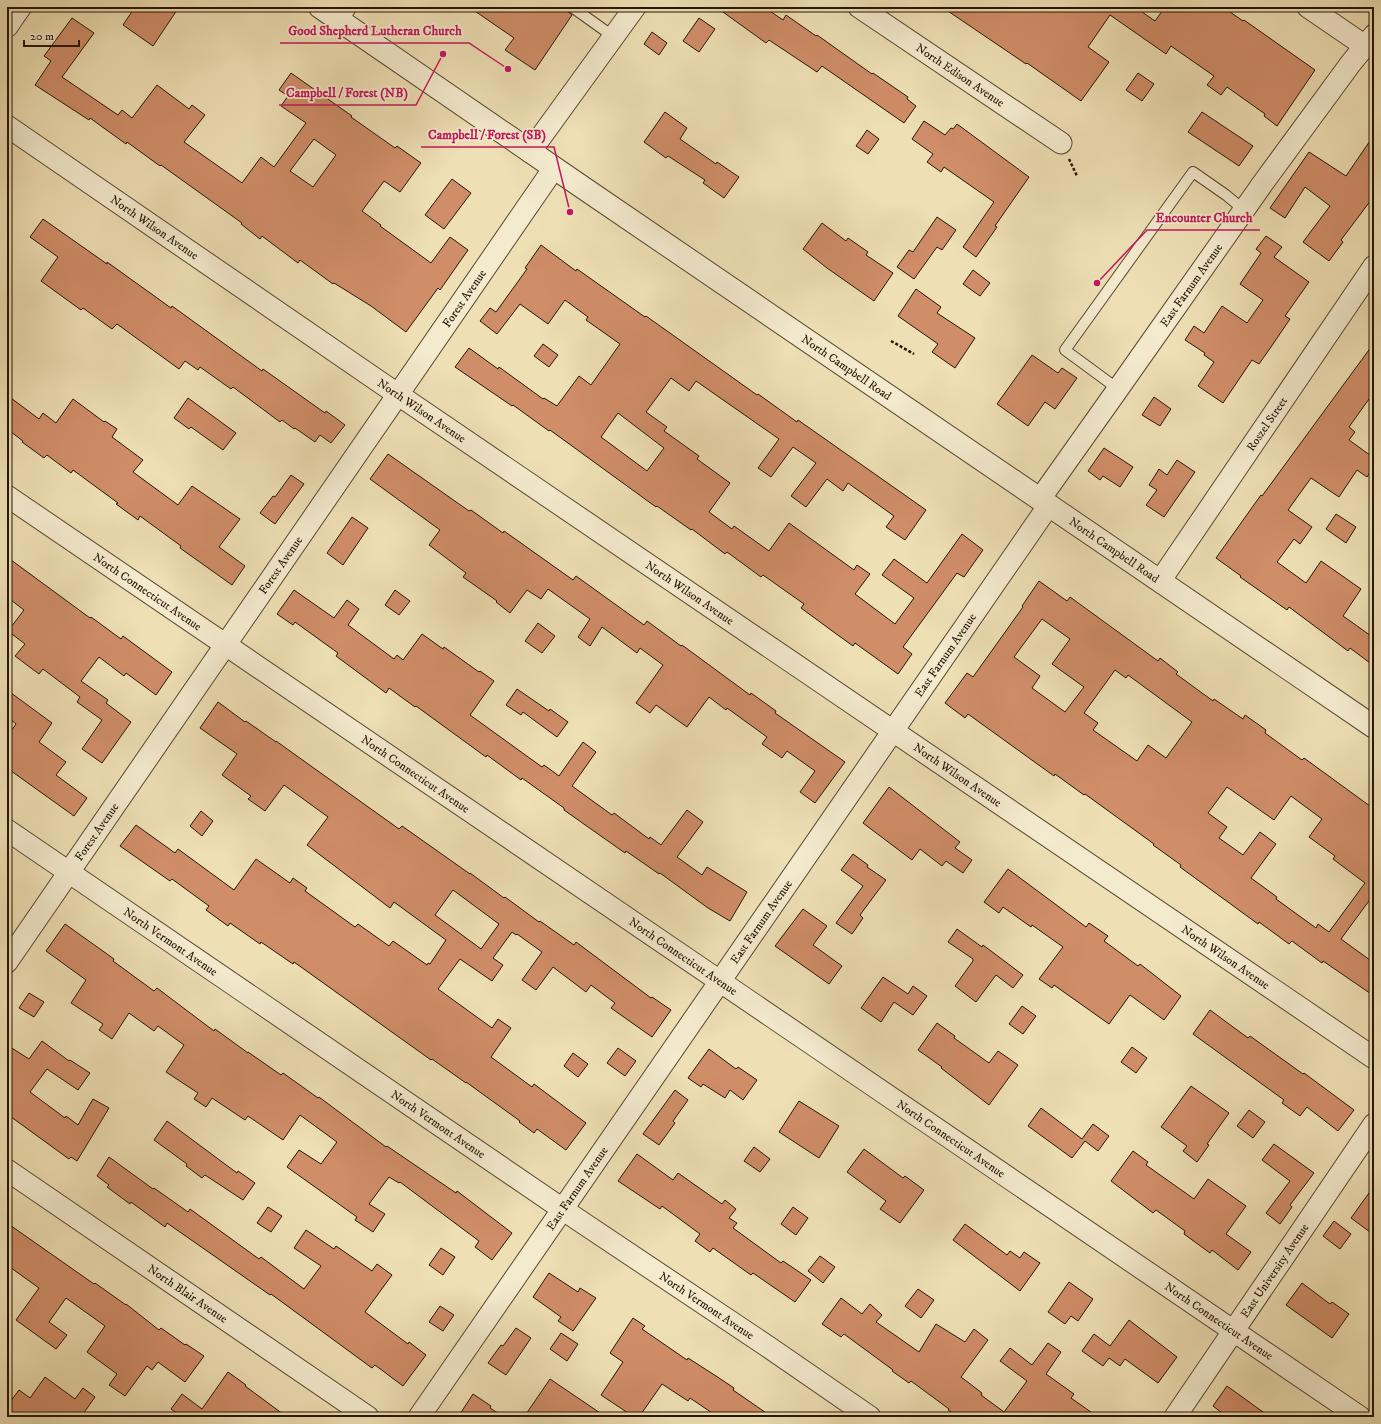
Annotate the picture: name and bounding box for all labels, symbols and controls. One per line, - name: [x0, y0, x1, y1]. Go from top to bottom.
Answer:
- callout: Good Shepherd Lutheran Church: [280, 18, 469, 43]
- scale bar: [24, 22, 79, 48]
- text: Good Shepherd Lutheran Church: [288, 23, 462, 40]
- text: 20 m: [30, 29, 54, 44]
- street label: North Edison Avenue: [913, 40, 1007, 110]
- callout: Campbell / Forest (NB): [279, 80, 416, 105]
- text: Campbell / Forest (NB): [286, 85, 408, 102]
- callout: Campbell / Forest (SB): [421, 122, 554, 147]
- text: Campbell / Forest (SB): [428, 127, 547, 144]
- street label: North Wilson Avenue: [108, 192, 202, 263]
- callout: Encounter Church: [1147, 205, 1260, 230]
- text: Encounter Church: [1156, 210, 1253, 226]
- street label: East Farnum Avenue: [1157, 240, 1226, 330]
- street label: Forest Avenue: [439, 266, 490, 330]
- street label: North Campbell Road: [798, 331, 895, 403]
- street label: North Wilson Avenue: [375, 375, 469, 446]
- street label: Roszel Street: [1243, 394, 1291, 454]
- street label: North Campbell Road: [1066, 514, 1162, 586]
- street label: Forest Avenue: [255, 533, 306, 597]
- street label: North Connecticut Avenue: [90, 549, 205, 634]
- street label: North Wilson Avenue: [643, 557, 737, 628]
- street label: East Farnum Avenue: [911, 610, 980, 700]
- street label: North Connecticut Avenue: [358, 732, 473, 816]
- street label: North Wilson Avenue: [911, 740, 1005, 810]
- street label: Forest Avenue: [71, 800, 122, 864]
- street label: East Farnum Avenue: [727, 877, 795, 967]
- street label: North Vermont Avenue: [120, 904, 221, 979]
- street label: North Connecticut Avenue: [626, 914, 740, 999]
- street label: North Wilson Avenue: [1178, 922, 1273, 992]
- street label: North Vermont Avenue: [388, 1087, 488, 1162]
- street label: North Connecticut Avenue: [894, 1096, 1008, 1181]
- street label: East Farnum Avenue: [543, 1143, 611, 1233]
- street label: East University Avenue: [1237, 1220, 1312, 1321]
- street label: North Blair Avenue: [145, 1261, 231, 1326]
- street label: North Vermont Avenue: [656, 1269, 757, 1343]
- street label: North Connecticut Avenue: [1162, 1279, 1276, 1363]

